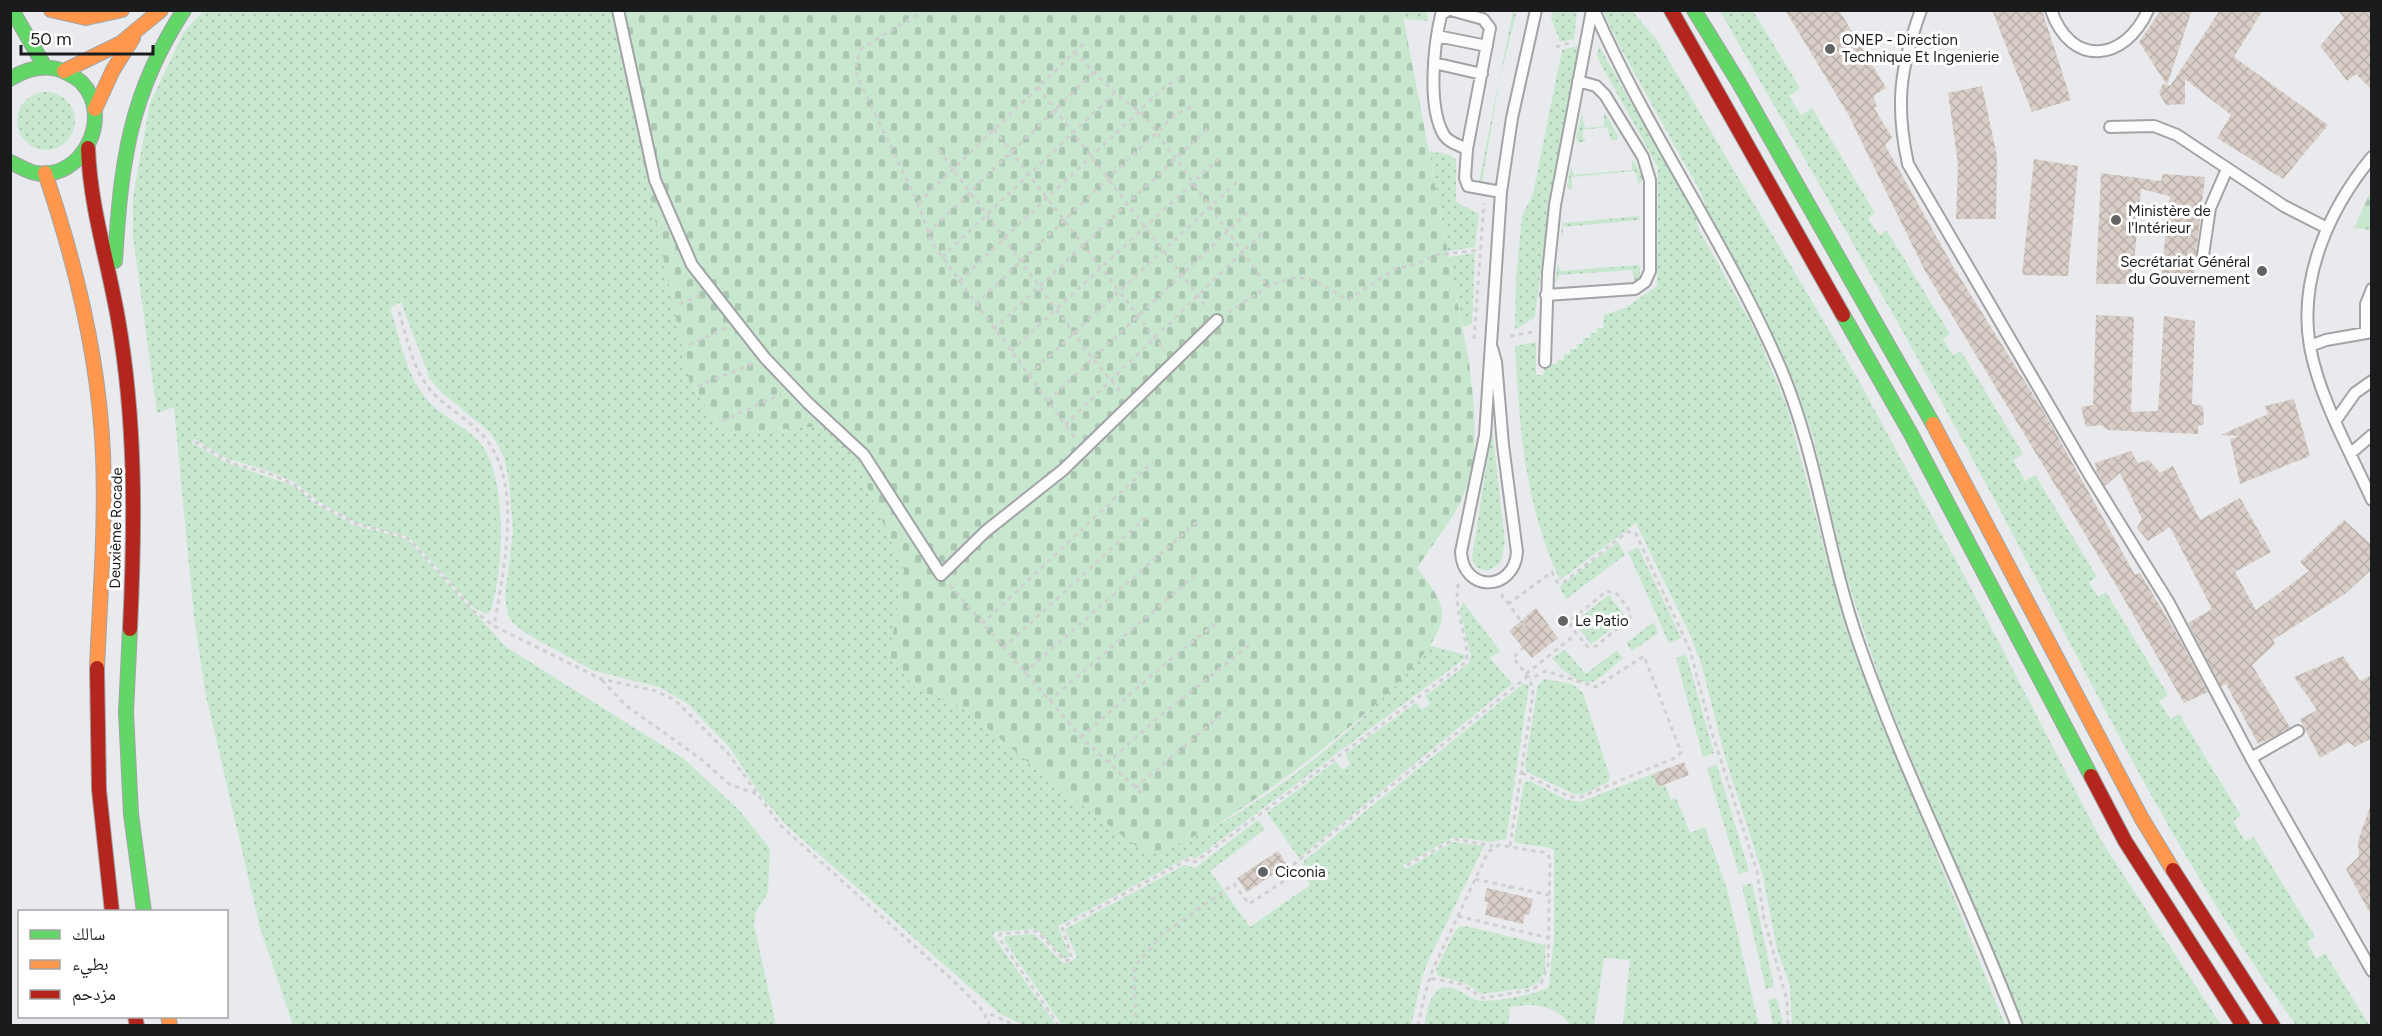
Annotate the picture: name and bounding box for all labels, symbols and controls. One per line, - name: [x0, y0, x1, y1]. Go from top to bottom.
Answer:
- scale bar: [21, 18, 153, 56]
- text: 50 m: [30, 28, 72, 50]
- place label: ONEP - Direction Technique Et Ingenierie: [1842, 31, 1999, 66]
- marker: ONEP - Direction Technique Et Ingenierie: [1823, 42, 1837, 56]
- place label: Ministère de l'Intérieur: [2128, 202, 2211, 237]
- marker: Ministère de l'Intérieur: [2109, 213, 2123, 227]
- place label: Secrétariat Général du Gouvernement: [2120, 253, 2250, 288]
- marker: Secrétariat Général du Gouvernement: [2255, 264, 2269, 278]
- street label: Deuxième Rocade: [106, 467, 126, 589]
- place label: Le Patio: [1575, 612, 1629, 630]
- marker: Le Patio: [1556, 614, 1570, 628]
- place label: Ciconia: [1275, 863, 1326, 881]
- marker: Ciconia: [1256, 865, 1270, 879]
- legend: [18, 910, 228, 1018]
- text: سالك: [72, 923, 105, 945]
- text: بطيء: [72, 953, 109, 979]
- text: مزدحم: [72, 983, 116, 1006]

